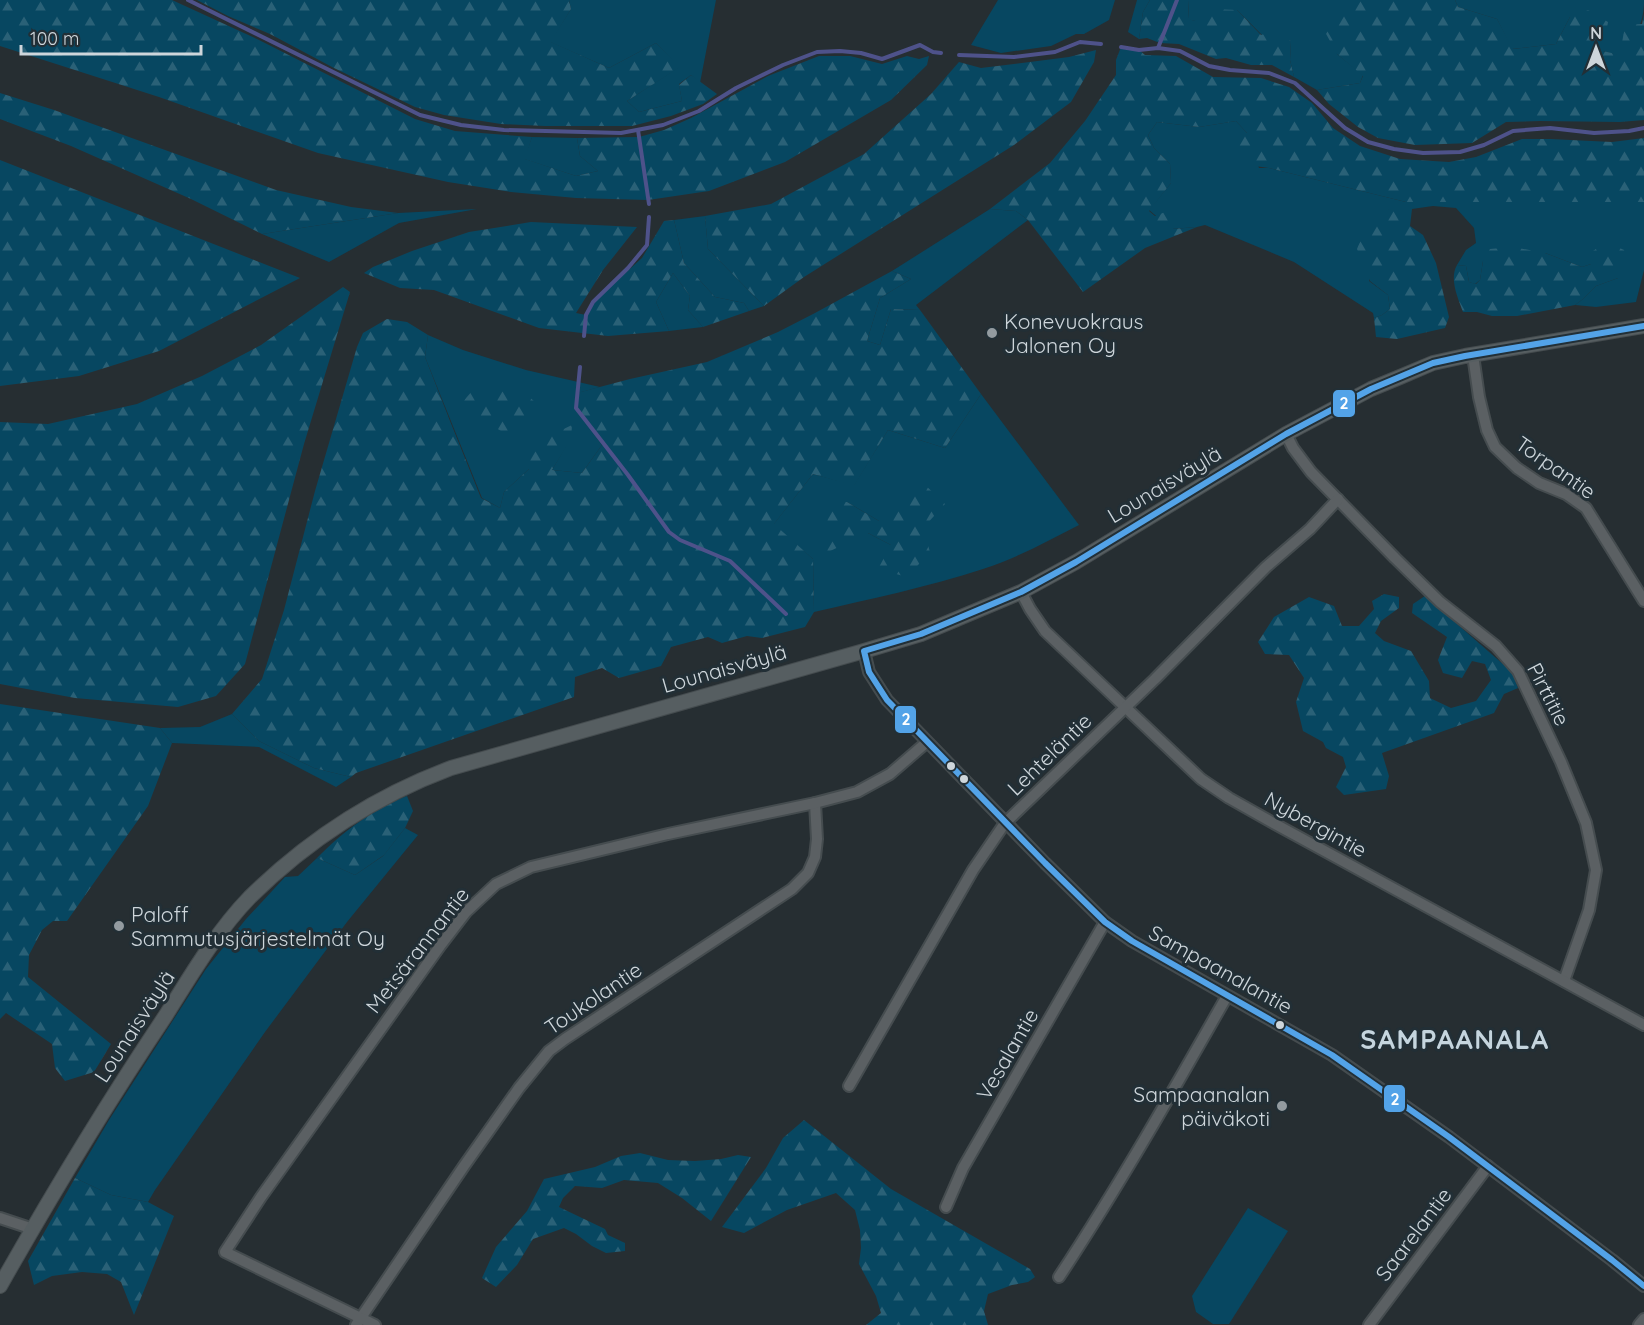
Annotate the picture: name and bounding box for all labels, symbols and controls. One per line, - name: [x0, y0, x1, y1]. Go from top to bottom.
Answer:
- scale bar: [21, 18, 201, 56]
- north arrow: [1566, 18, 1626, 78]
- text: N: [1590, 23, 1602, 43]
- text: 100 m: [30, 27, 79, 50]
- place label: Konevuokraus Jalonen Oy: [1004, 308, 1143, 358]
- marker: Konevuokraus Jalonen Oy: [985, 326, 999, 340]
- line badge: 2: [1332, 389, 1356, 418]
- text: 2: [1339, 393, 1349, 413]
- street label: Torpantie: [1511, 430, 1601, 504]
- street label: Lounaisväylä: [1102, 440, 1226, 528]
- street label: Lounaisväylä: [659, 638, 789, 698]
- street label: Pirttitie: [1522, 658, 1576, 730]
- line badge: 2: [894, 705, 917, 734]
- street label: Lehteläntie: [1001, 707, 1097, 801]
- text: 2: [901, 709, 911, 729]
- unlabelled marker: [945, 760, 957, 772]
- unlabelled marker: [958, 773, 970, 785]
- street label: Nybergintie: [1260, 785, 1372, 863]
- street label: Metsärannantie: [360, 882, 474, 1018]
- place label: Paloff Sammutusjärjestelmät Oy: [131, 901, 385, 951]
- marker: Paloff Sammutusjärjestelmät Oy: [112, 919, 126, 933]
- street label: Sampaanalantie: [1145, 919, 1297, 1019]
- street label: Toukolantie: [540, 956, 646, 1040]
- street label: Lounaisväylä: [88, 965, 180, 1087]
- street label: Vesalantie: [970, 1004, 1044, 1104]
- unlabelled marker: [1274, 1019, 1286, 1031]
- district label: SAMPAANALA: [1360, 1022, 1550, 1056]
- place label: Sampaanalan päiväkoti: [1133, 1081, 1270, 1131]
- line badge: 2: [1383, 1084, 1406, 1113]
- text: 2: [1390, 1089, 1400, 1109]
- marker: Sampaanalan päiväkoti: [1275, 1099, 1289, 1113]
- street label: Saarelantie: [1369, 1182, 1457, 1286]

